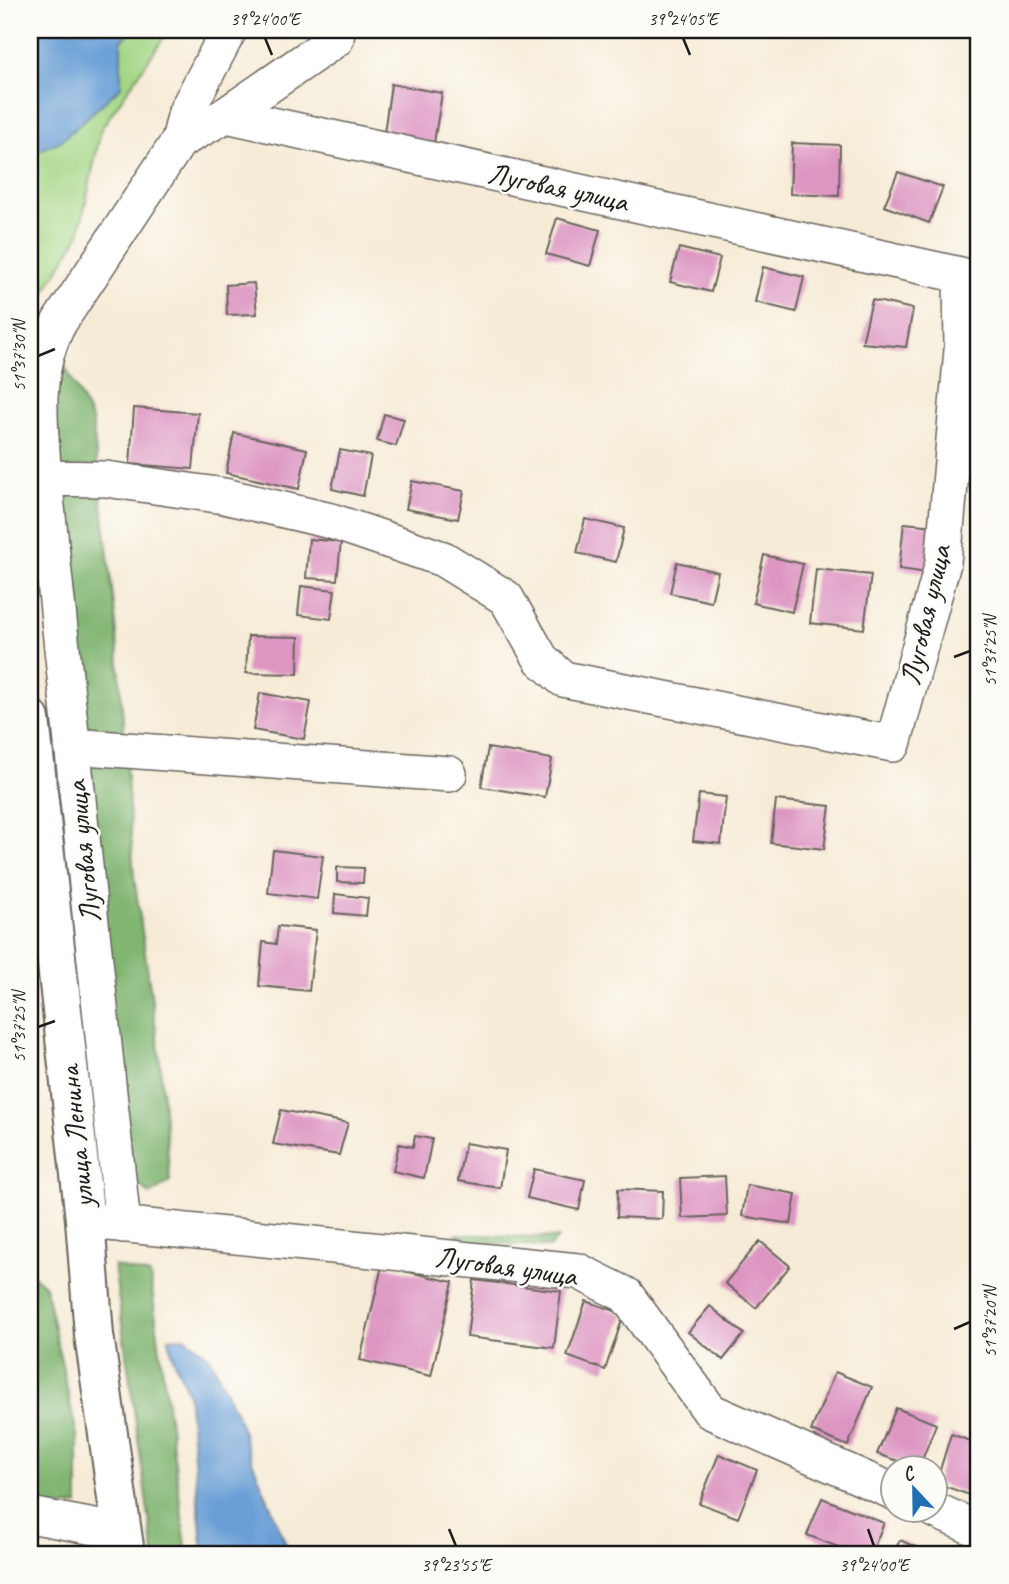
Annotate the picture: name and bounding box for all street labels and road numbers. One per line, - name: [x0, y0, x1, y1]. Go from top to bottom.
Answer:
- street label: Луговая улица: [484, 154, 634, 221]
- street label: Луговая улица: [890, 539, 960, 689]
- street label: Луговая улица: [56, 777, 109, 925]
- street label: улица Ленина: [49, 1061, 103, 1212]
- street label: Луговая улица: [433, 1237, 581, 1295]

